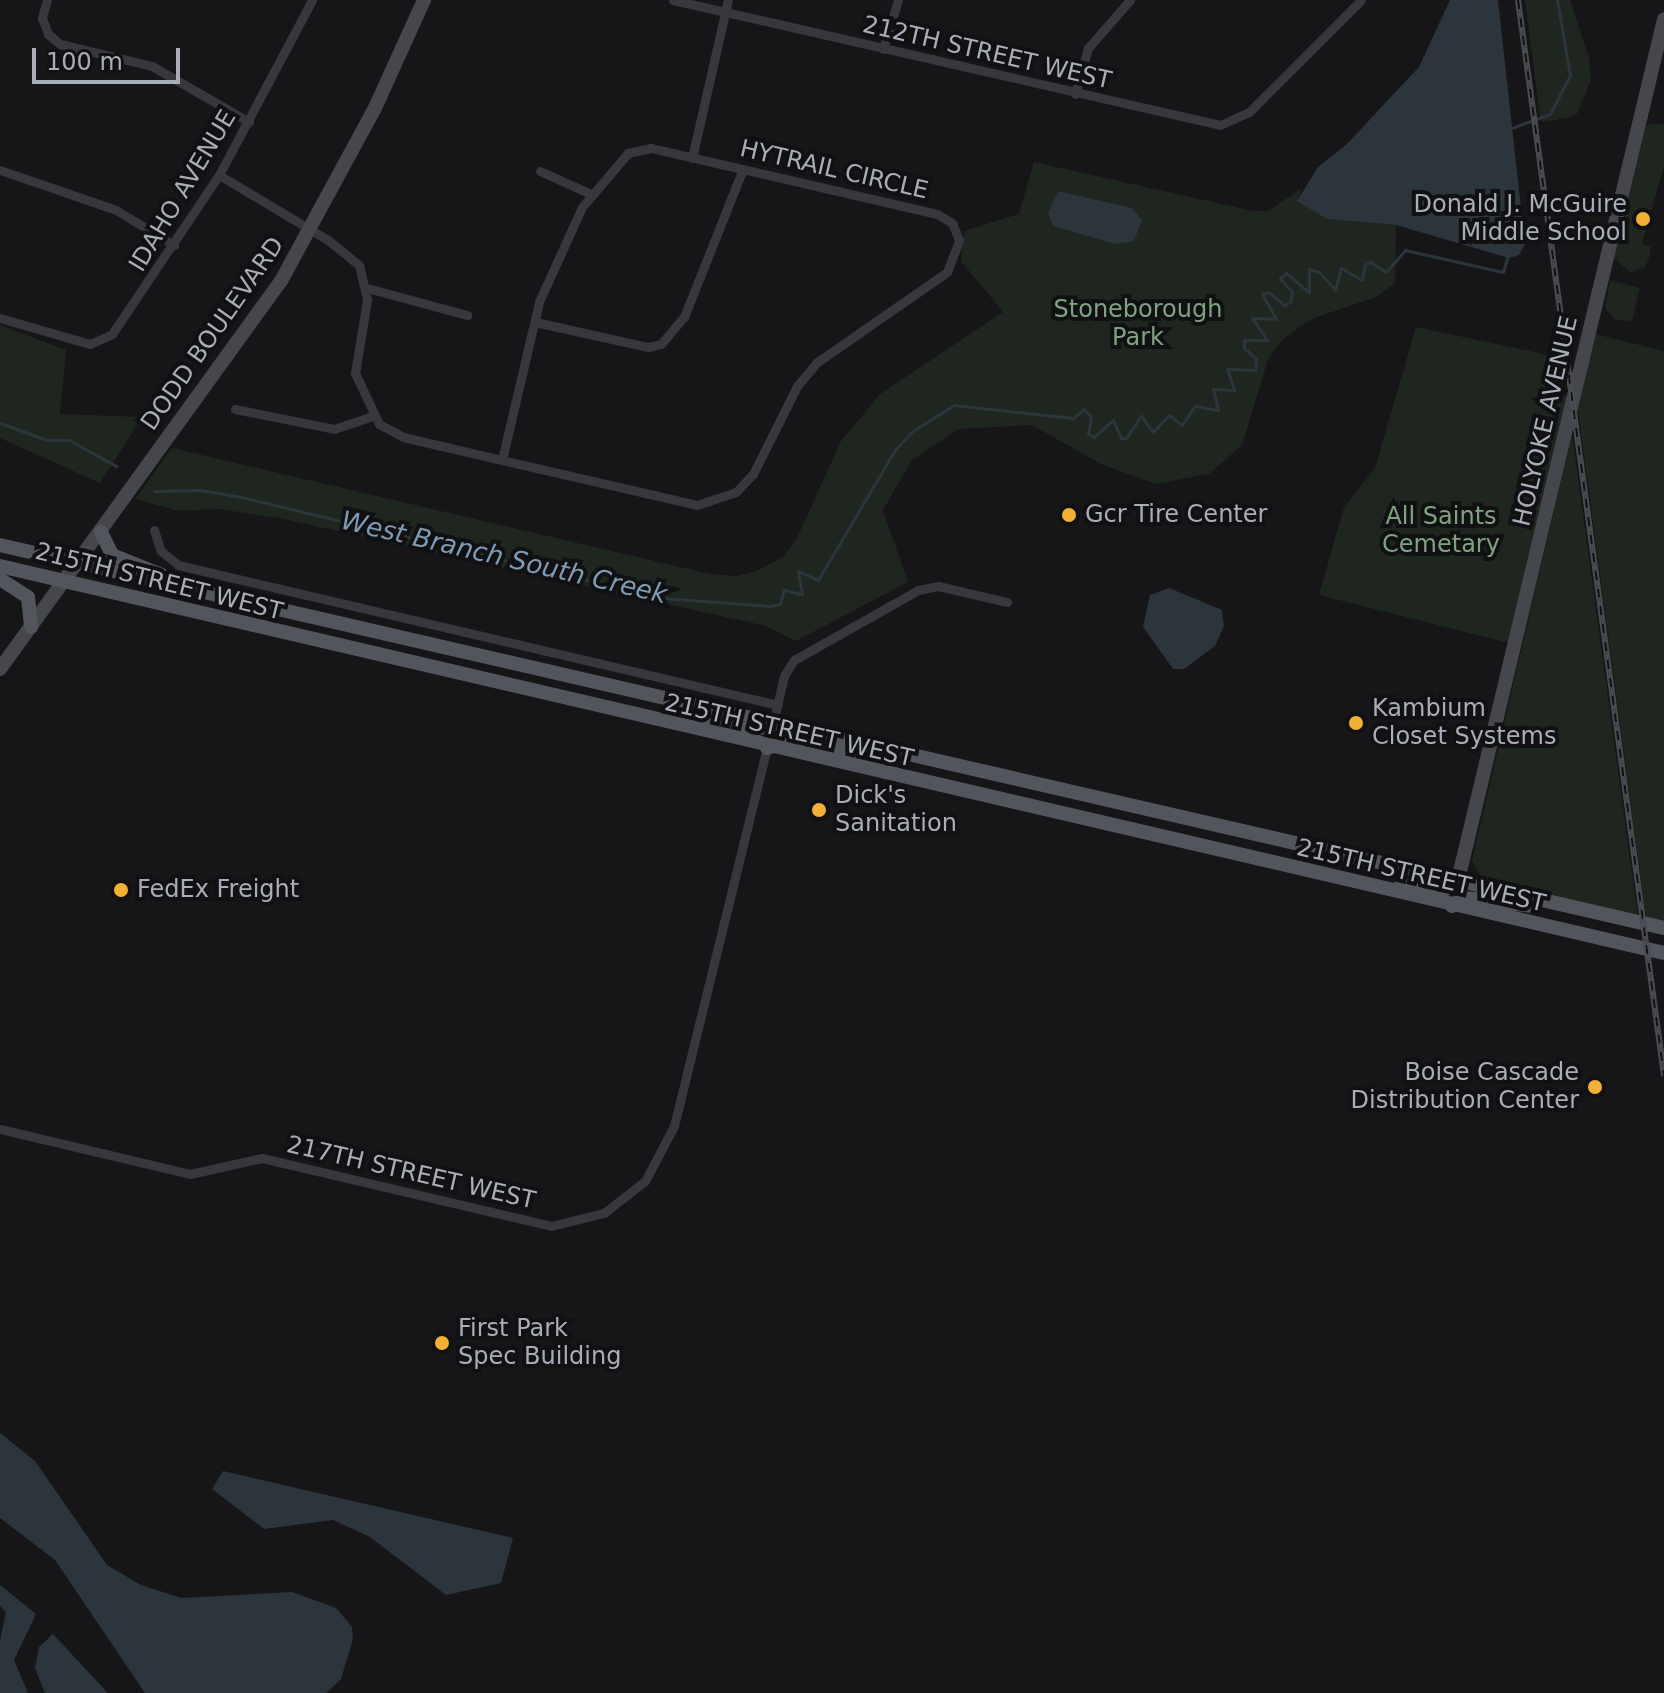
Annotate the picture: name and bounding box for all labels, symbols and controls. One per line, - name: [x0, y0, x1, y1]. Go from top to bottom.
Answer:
- street label: 212TH STREET WEST: [860, 10, 1114, 96]
- scale bar: [36, 32, 184, 82]
- text: 100 m: [46, 48, 123, 76]
- street label: IDAHO AVENUE: [123, 105, 243, 277]
- street label: HYTRAIL CIRCLE: [737, 134, 931, 206]
- place label: Donald J. McGuire Middle School: [1414, 191, 1627, 247]
- marker: Donald J. McGuire Middle School: [1634, 210, 1652, 228]
- street label: DODD BOULEVARD: [135, 232, 291, 436]
- park label: Stoneborough Park: [1054, 296, 1222, 352]
- street label: HOLYOKE AVENUE: [1508, 313, 1584, 529]
- place label: Gcr Tire Center: [1085, 501, 1267, 529]
- park label: All Saints Cemetary: [1382, 503, 1500, 559]
- water label: West Branch South Creek: [338, 505, 670, 611]
- marker: Gcr Tire Center: [1060, 506, 1078, 524]
- street label: 215TH STREET WEST: [32, 537, 286, 627]
- street label: 215TH STREET WEST: [662, 688, 916, 774]
- place label: Kambium Closet Systems: [1372, 695, 1556, 751]
- marker: Kambium Closet Systems: [1347, 714, 1365, 732]
- place label: Dick's Sanitation: [835, 782, 957, 838]
- marker: Dick's Sanitation: [810, 801, 828, 819]
- street label: 215TH STREET WEST: [1294, 833, 1548, 919]
- place label: FedEx Freight: [137, 876, 299, 904]
- marker: FedEx Freight: [112, 881, 130, 899]
- place label: Boise Cascade Distribution Center: [1351, 1059, 1579, 1115]
- marker: Boise Cascade Distribution Center: [1586, 1078, 1604, 1096]
- street label: 217TH STREET WEST: [284, 1130, 538, 1216]
- place label: First Park Spec Building: [458, 1315, 621, 1371]
- marker: First Park Spec Building: [433, 1334, 451, 1352]

